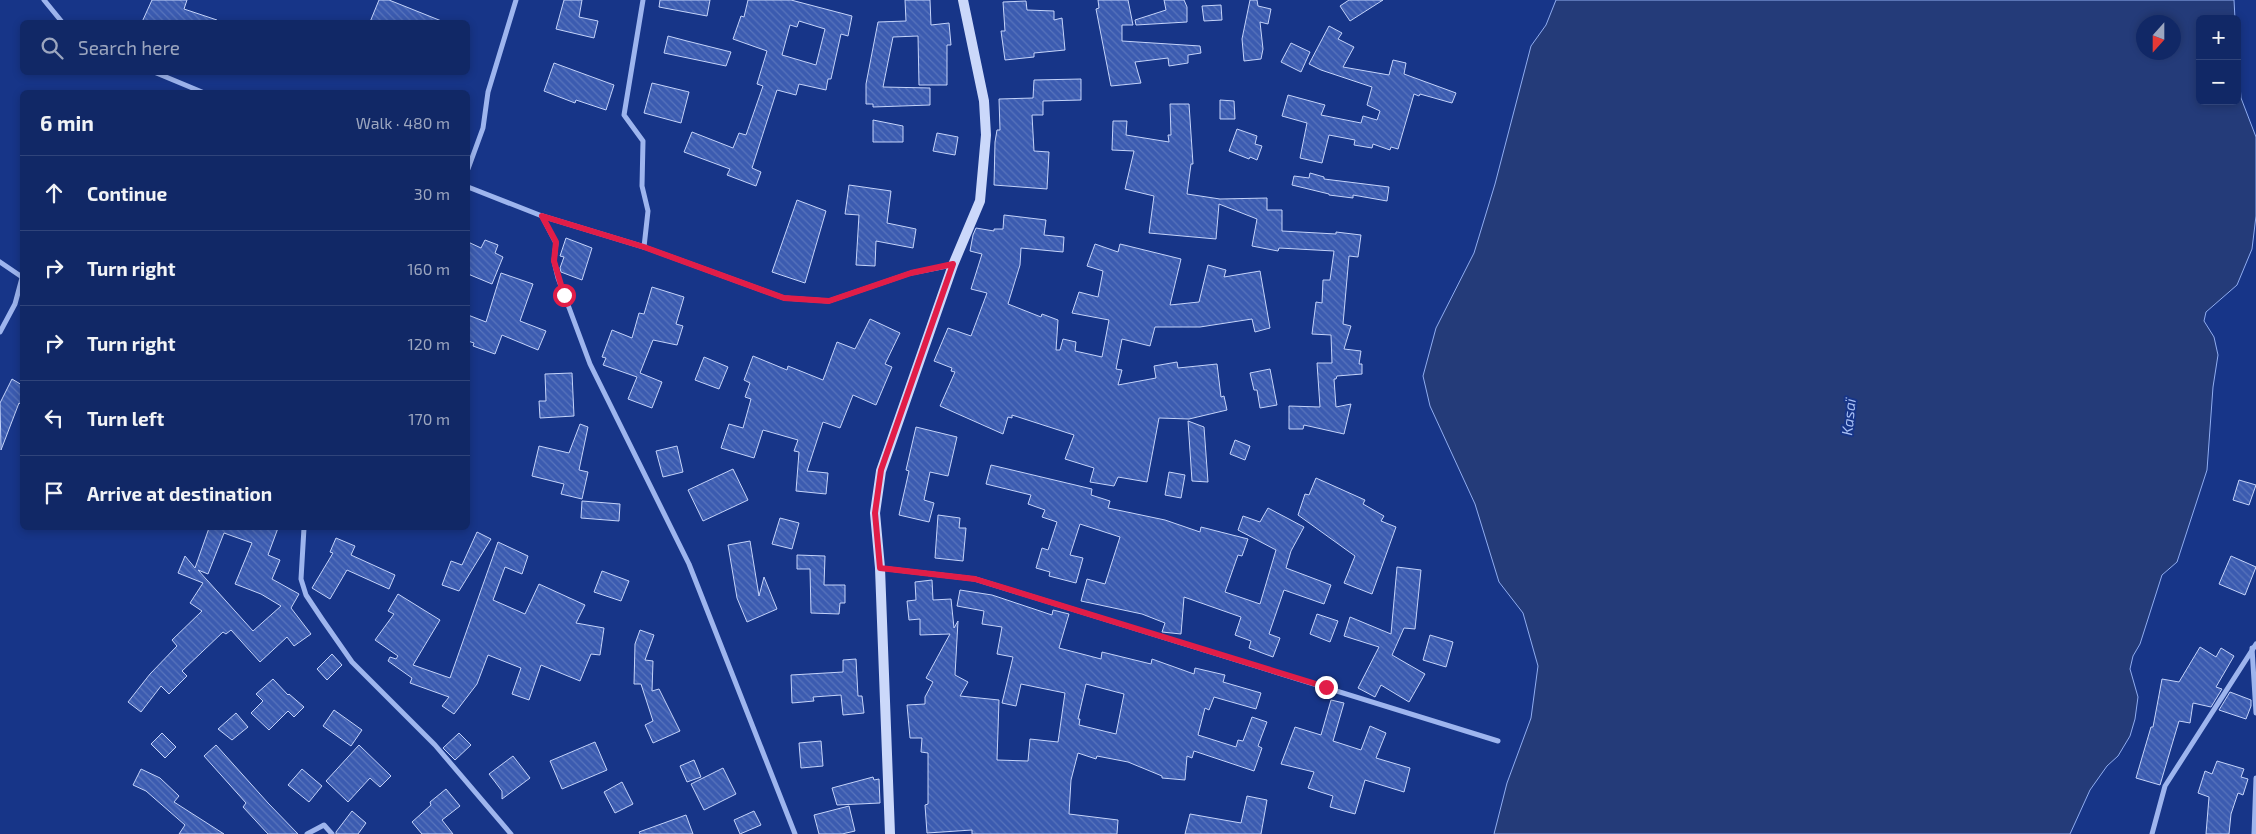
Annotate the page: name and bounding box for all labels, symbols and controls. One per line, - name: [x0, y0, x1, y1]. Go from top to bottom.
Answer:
- north arrow: [2136, 15, 2181, 60]
- map controls: [2196, 15, 2241, 105]
- button: +: [2196, 15, 2241, 60]
- search box: [20, 20, 470, 75]
- icon: search: [38, 34, 66, 62]
- text: Search here: [78, 36, 180, 59]
- button: −: [2196, 60, 2241, 105]
- text: 6 min: [40, 110, 94, 135]
- text: Walk · 480 m: [356, 113, 450, 132]
- icon: ahead: [40, 179, 68, 207]
- text: Continue: [87, 182, 167, 205]
- text: 30 m: [414, 184, 450, 203]
- icon: right: [40, 254, 68, 282]
- text: Turn right: [87, 257, 175, 280]
- text: 160 m: [407, 259, 450, 278]
- route start: [553, 284, 576, 307]
- icon: right: [40, 329, 68, 357]
- text: Turn right: [87, 332, 175, 355]
- text: 120 m: [407, 334, 450, 353]
- water label: Kasaï: [1837, 396, 1859, 436]
- icon: left: [40, 404, 68, 432]
- text: Turn left: [87, 407, 164, 430]
- text: 170 m: [408, 409, 450, 428]
- icon: arrive: [40, 479, 68, 507]
- text: Arrive at destination: [87, 482, 272, 505]
- route end: [1315, 676, 1338, 699]

